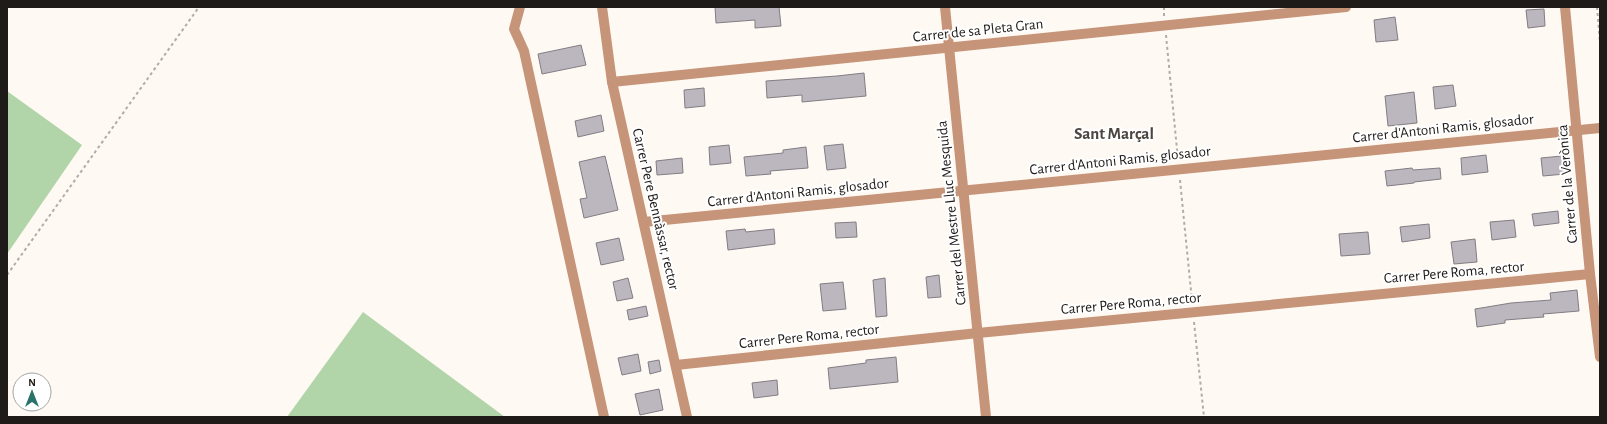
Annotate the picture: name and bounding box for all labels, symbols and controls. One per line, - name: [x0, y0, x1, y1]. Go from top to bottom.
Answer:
- street label: Carrer de sa Pleta Gran: [912, 16, 1044, 45]
- street label: Carrer d'Antoni Ramis, glosador: [1352, 112, 1535, 145]
- street label: Carrer del Mestre Lluc Mesquida: [934, 120, 969, 306]
- street label: Carrer de la Verònica: [1555, 124, 1580, 244]
- district label: Sant Marçal: [1074, 125, 1154, 142]
- street label: Carrer Pere Bennàssar, rector: [630, 127, 681, 292]
- street label: Carrer d'Antoni Ramis, glosador: [1029, 144, 1212, 177]
- street label: Carrer d'Antoni Ramis, glosador: [707, 176, 890, 209]
- street label: Carrer Pere Roma, rector: [1383, 259, 1525, 286]
- street label: Carrer Pere Roma, rector: [1060, 290, 1202, 317]
- street label: Carrer Pere Roma, rector: [738, 322, 880, 351]
- north arrow: [12, 372, 52, 412]
- text: N: [28, 377, 36, 388]

